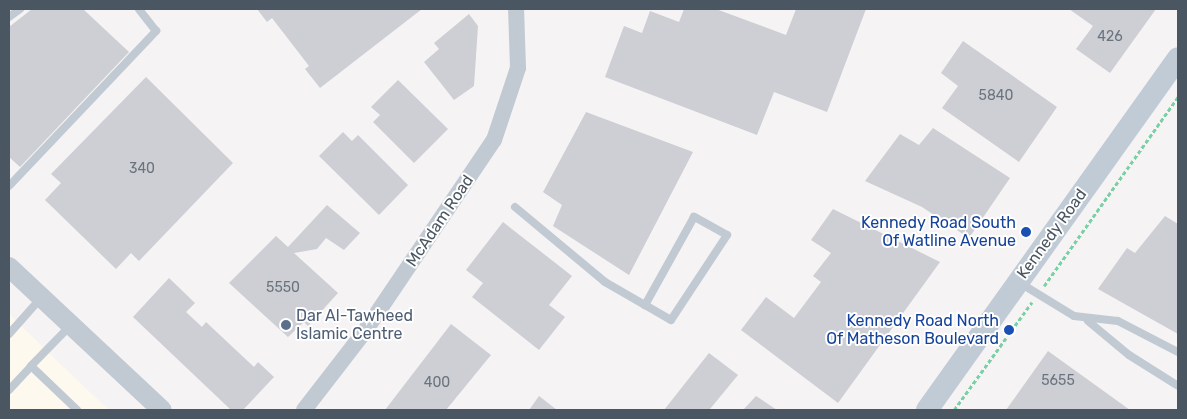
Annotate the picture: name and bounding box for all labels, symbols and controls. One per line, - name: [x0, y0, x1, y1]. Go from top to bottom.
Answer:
- house number: 426: [1097, 29, 1123, 45]
- house number: 5840: [979, 88, 1013, 104]
- house number: 340: [129, 161, 155, 177]
- street label: McAdam Road: [402, 171, 478, 271]
- street label: Kennedy Road: [1013, 185, 1091, 283]
- place label: Kennedy Road South Of Watline Avenue: [861, 213, 1016, 251]
- marker: Kennedy Road South Of Watline Avenue: [1020, 226, 1032, 238]
- house number: 5550: [266, 280, 300, 296]
- place label: Dar Al-Tawheed Islamic Centre: [296, 306, 414, 344]
- place label: Kennedy Road North Of Matheson Boulevard: [826, 311, 999, 349]
- marker: Dar Al-Tawheed Islamic Centre: [280, 319, 292, 331]
- marker: Kennedy Road North Of Matheson Boulevard: [1003, 324, 1015, 336]
- house number: 5655: [1041, 373, 1075, 389]
- house number: 400: [424, 375, 450, 391]

